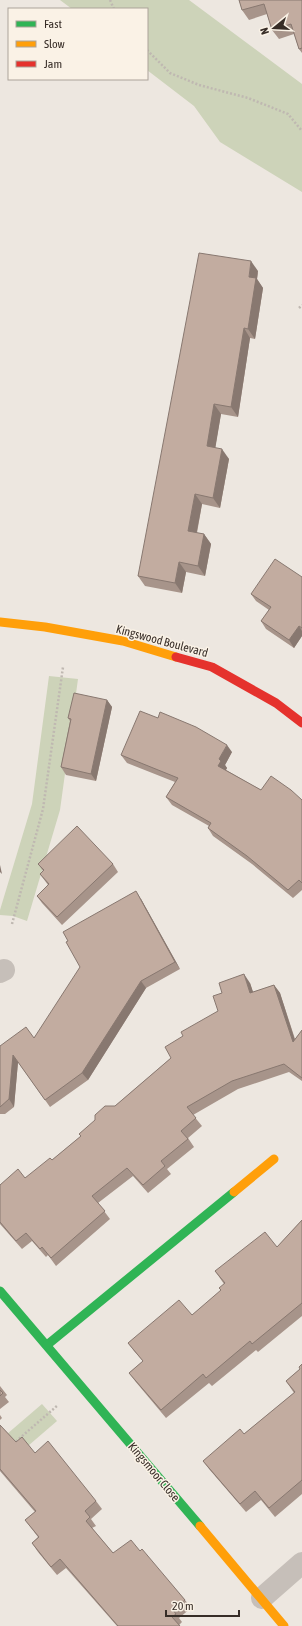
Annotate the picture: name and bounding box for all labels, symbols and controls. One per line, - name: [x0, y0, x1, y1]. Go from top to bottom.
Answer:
- legend: [8, 8, 148, 80]
- north arrow: [254, 8, 294, 48]
- text: Fast: [44, 17, 62, 31]
- text: N: [258, 26, 271, 36]
- text: Slow: [44, 37, 65, 51]
- text: Jam: [44, 57, 62, 71]
- street label: Kingswood Boulevard: [114, 622, 210, 660]
- street label: Kingsmoor Close: [125, 1440, 183, 1504]
- scale bar: [166, 1592, 239, 1618]
- text: 20 m: [172, 1599, 194, 1613]

